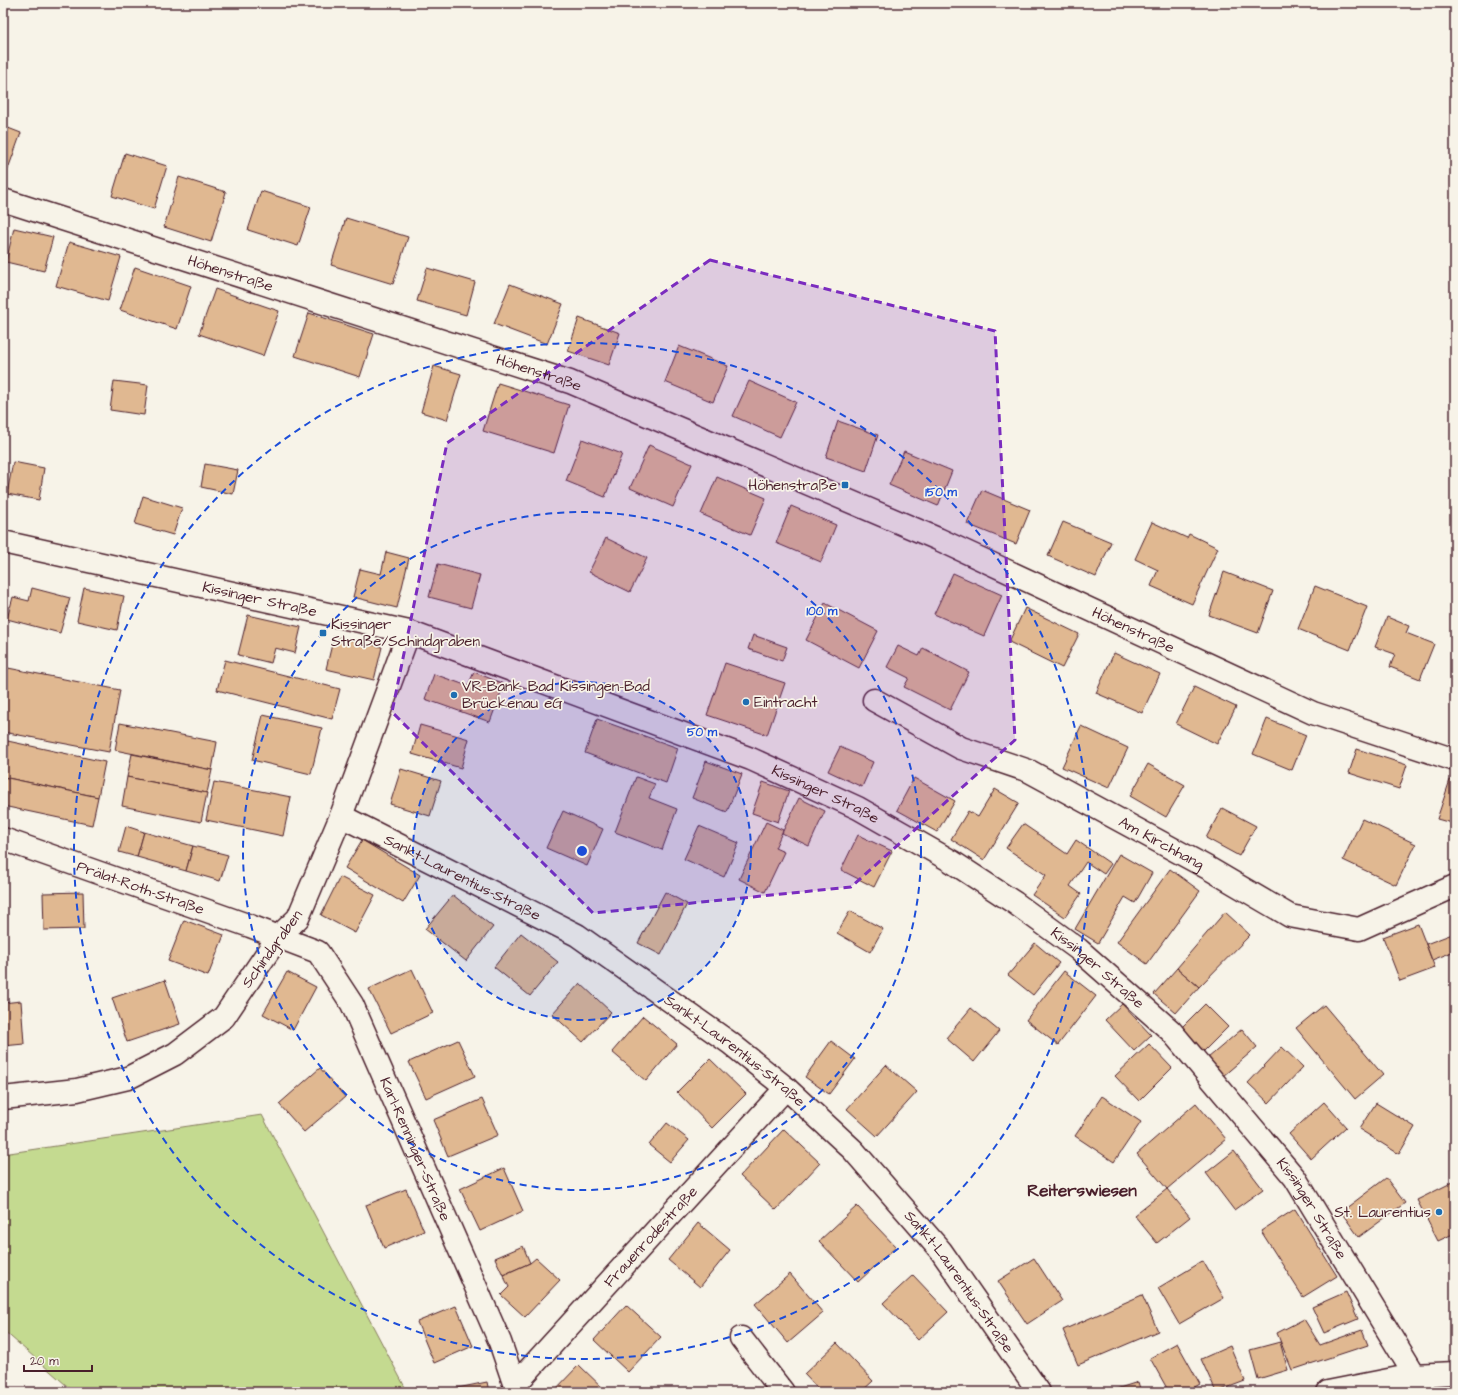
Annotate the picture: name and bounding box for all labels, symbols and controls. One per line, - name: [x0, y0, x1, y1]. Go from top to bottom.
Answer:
- street label: Höhenstraße: [185, 249, 276, 297]
- street label: Höhenstraße: [494, 348, 585, 396]
- place label: Höhenstraße: [748, 475, 837, 496]
- marker: Höhenstraße: [840, 480, 850, 490]
- text: 150 m: [925, 484, 958, 501]
- street label: Kissinger Straße: [200, 576, 319, 622]
- street label: Höhenstraße: [1089, 601, 1178, 658]
- text: 100 m: [807, 603, 838, 620]
- place label: Kissinger Straße/Schindgraben: [331, 614, 480, 653]
- marker: Kissinger Straße/Schindgraben: [318, 628, 328, 638]
- place label: VR-Bank Bad Kissingen-Bad Brückenau eG: [462, 676, 650, 714]
- marker: VR-Bank Bad Kissingen-Bad Brückenau eG: [449, 690, 459, 700]
- place label: Eintracht: [754, 692, 818, 713]
- marker: Eintracht: [741, 697, 751, 707]
- text: 50 m: [687, 724, 718, 741]
- street label: Kissinger Straße: [768, 759, 883, 829]
- street label: Am Kirchhang: [1115, 811, 1208, 876]
- street label: Sankt-Laurentius-Straße: [380, 829, 544, 926]
- centre of rings: [575, 844, 589, 858]
- street label: Prälat-Roth-Straße: [74, 855, 207, 920]
- street label: Schindgraben: [237, 905, 309, 993]
- street label: Kissinger Straße: [1046, 922, 1149, 1013]
- street label: Sankt-Laurentius-Straße: [660, 989, 810, 1111]
- street label: Karl-Renninger-Straße: [375, 1074, 456, 1224]
- street label: Kissinger Straße: [1272, 1153, 1352, 1263]
- district label: Reiterswiesen: [1027, 1179, 1137, 1203]
- street label: Frauenrodestraße: [599, 1181, 702, 1292]
- place label: St. Laurentius: [1334, 1202, 1431, 1223]
- street label: Sankt-Laurentius-Straße: [899, 1206, 1019, 1357]
- marker: St. Laurentius: [1434, 1207, 1444, 1217]
- scale bar: [24, 1347, 92, 1373]
- text: 20 m: [30, 1353, 59, 1370]

